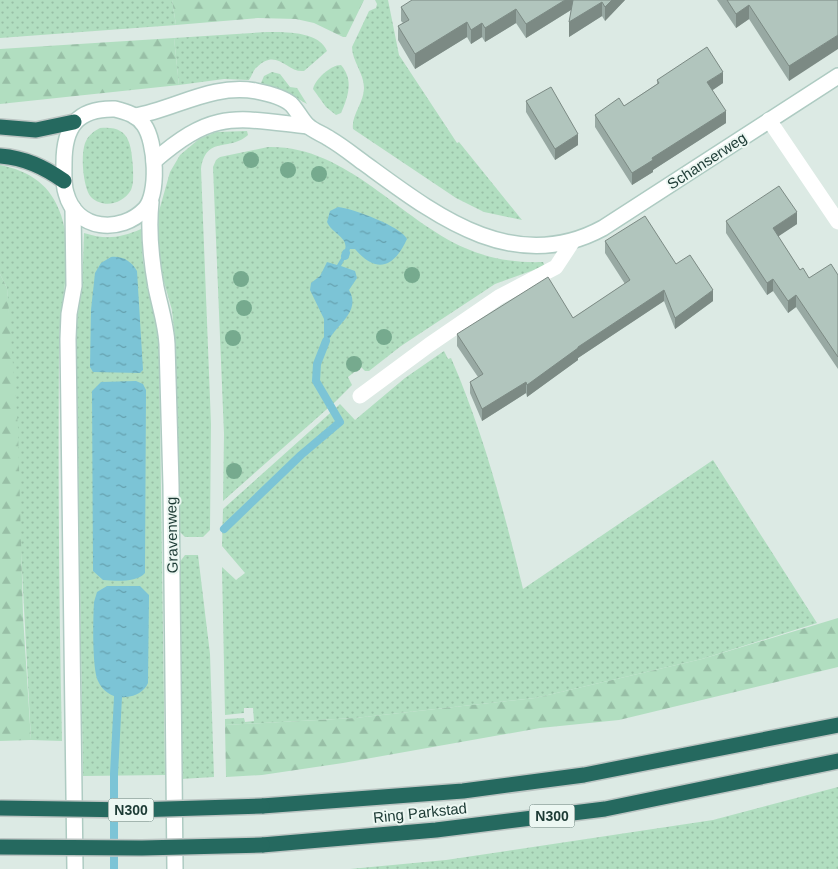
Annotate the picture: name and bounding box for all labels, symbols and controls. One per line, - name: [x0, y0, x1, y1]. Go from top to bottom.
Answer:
- street label: Schanserweg: [664, 129, 749, 192]
- street label: Gravenweg: [162, 497, 181, 574]
- road number: N300: [108, 798, 154, 822]
- street label: Ring Parkstad: [372, 799, 468, 826]
- road number: N300: [530, 804, 574, 828]

